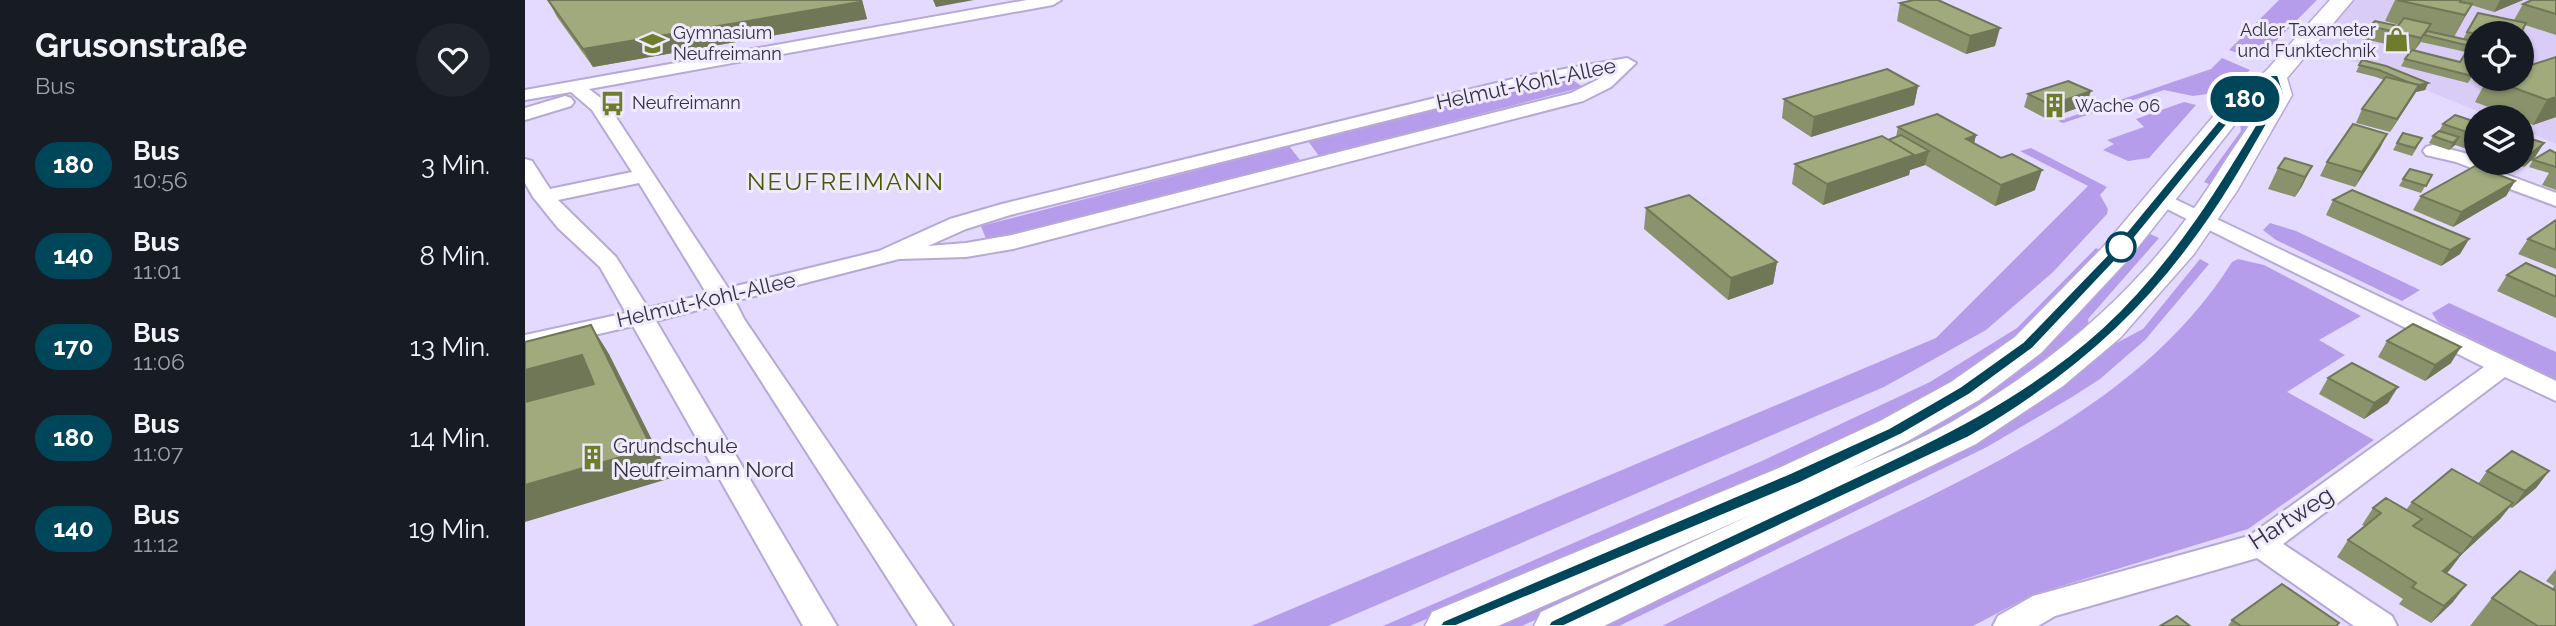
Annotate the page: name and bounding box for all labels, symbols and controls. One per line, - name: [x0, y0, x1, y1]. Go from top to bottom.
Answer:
- place label: Adler Taxameter und Funktechnik: [2238, 19, 2377, 61]
- map controls: [2464, 21, 2534, 175]
- button: locate: [2464, 21, 2534, 91]
- place label: Gymnasium Neufreimann: [673, 22, 782, 64]
- button: heart: [416, 23, 490, 97]
- text: Grusonstraße: [35, 26, 247, 65]
- shop icon: Adler Taxameter und Funktechnik: [2382, 26, 2410, 54]
- school or university icon: Gymnasium Neufreimann: [639, 29, 667, 57]
- street label: Helmut-Kohl-Allee: [1434, 52, 1618, 115]
- text: Bus: [35, 72, 75, 99]
- line badge: 180: [2205, 76, 2285, 122]
- text: 180: [2224, 84, 2266, 113]
- bus stop icon: Neufreimann: [598, 89, 626, 117]
- place label: Neufreimann: [632, 92, 741, 113]
- building icon: Wache 06: [2041, 92, 2069, 120]
- place label: Wache 06: [2075, 95, 2160, 116]
- button: layers: [2464, 105, 2534, 175]
- text: Bus: [133, 136, 180, 166]
- text: 180: [53, 150, 94, 179]
- text: 3 Min.: [421, 150, 490, 180]
- text: 10:56: [133, 166, 188, 193]
- district label: NEUFREIMANN: [747, 167, 945, 196]
- text: Bus: [133, 227, 180, 257]
- unlabelled marker: [2106, 232, 2136, 262]
- text: 140: [53, 241, 94, 270]
- text: 8 Min.: [419, 241, 490, 271]
- text: 11:01: [133, 257, 181, 284]
- street label: Helmut-Kohl-Allee: [614, 267, 798, 332]
- text: Bus: [133, 318, 180, 348]
- text: 170: [53, 332, 94, 361]
- text: 13 Min.: [410, 332, 490, 362]
- text: 11:06: [133, 348, 185, 375]
- text: Bus: [133, 409, 180, 439]
- text: 180: [53, 423, 94, 452]
- text: 14 Min.: [410, 423, 490, 453]
- place label: Grundschule Neufreimann Nord: [613, 433, 794, 482]
- text: 11:07: [133, 439, 183, 466]
- building icon: Grundschule Neufreimann Nord: [579, 444, 607, 472]
- street label: Hartweg: [2243, 480, 2339, 556]
- text: Bus: [133, 500, 180, 530]
- text: 140: [53, 514, 94, 543]
- text: 19 Min.: [408, 514, 490, 544]
- text: 11:12: [133, 530, 179, 557]

